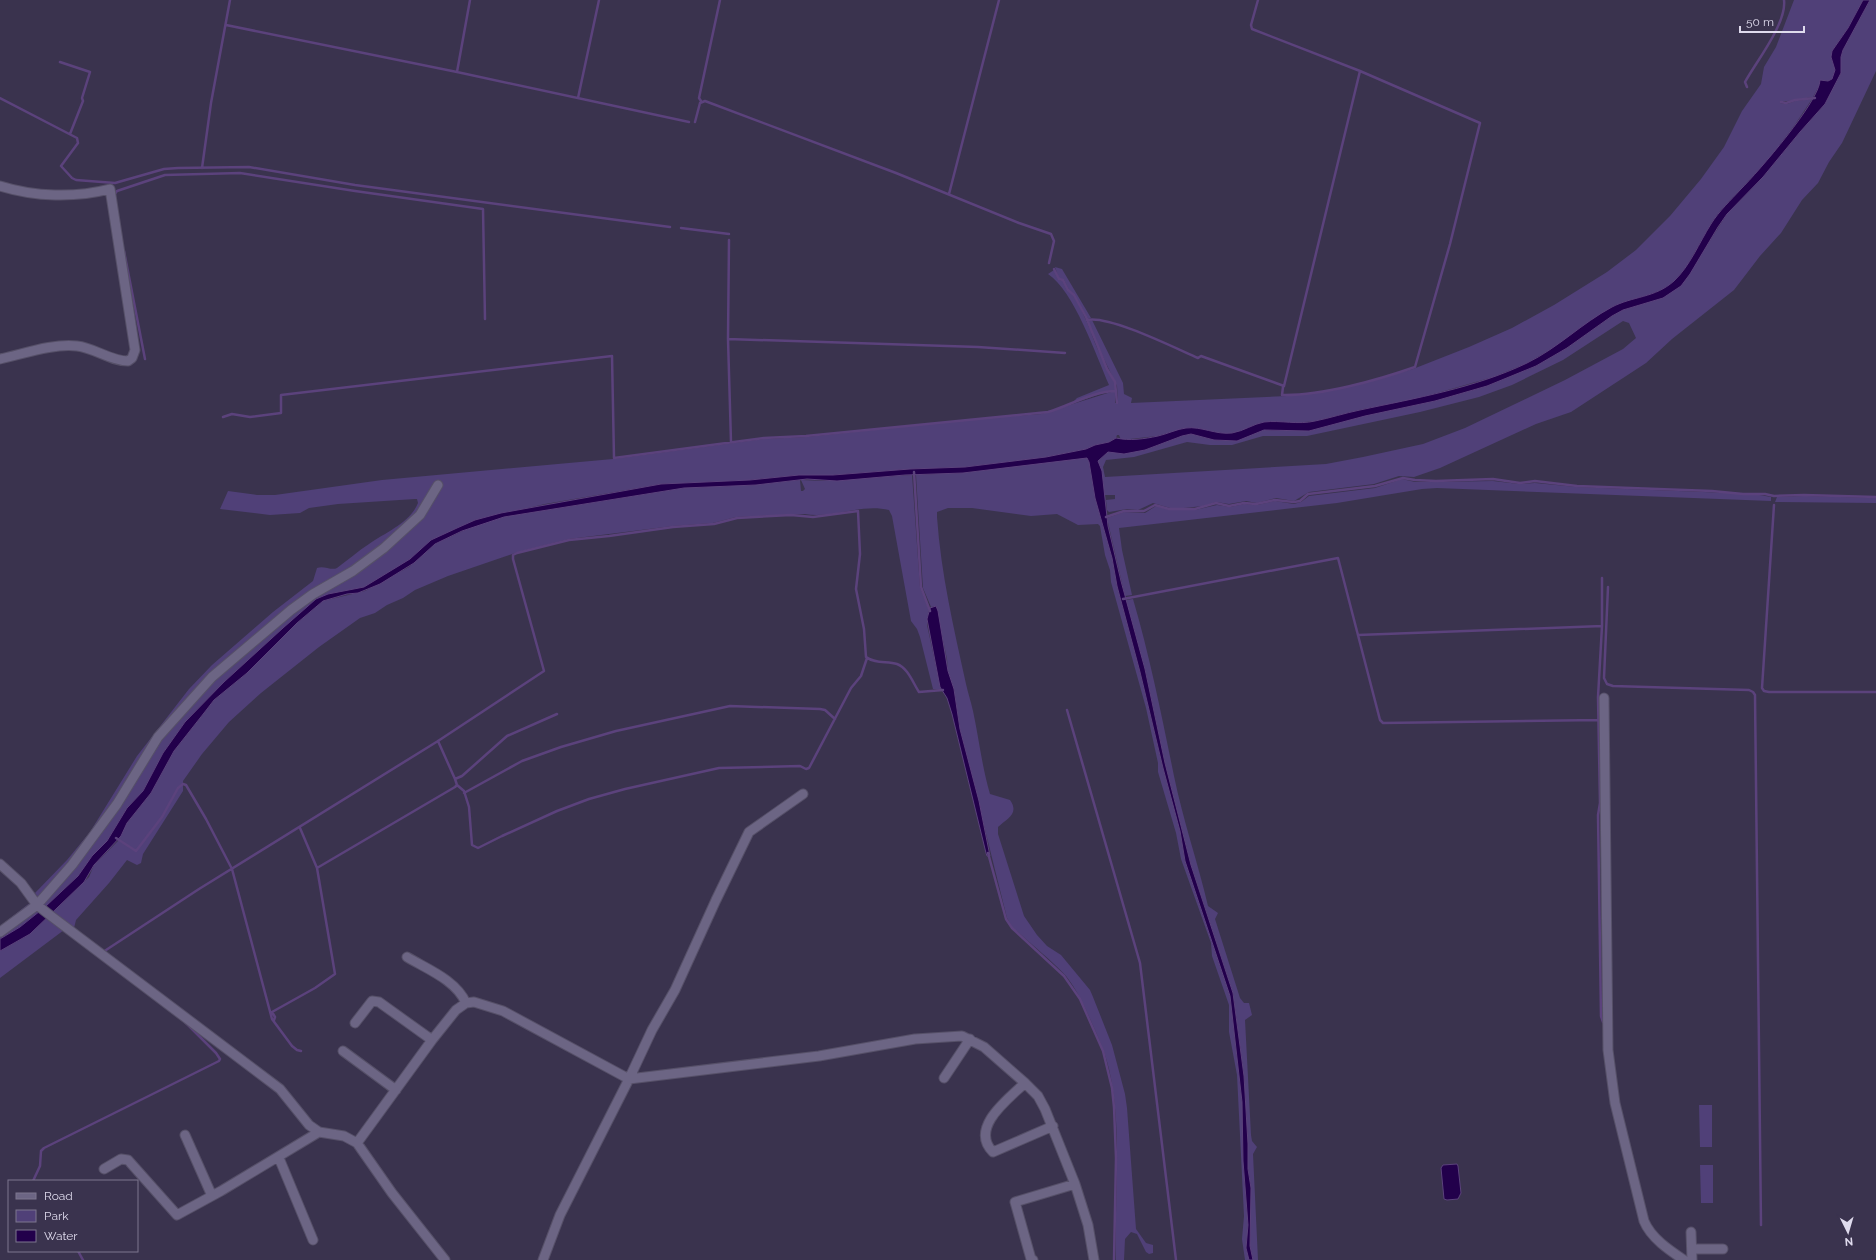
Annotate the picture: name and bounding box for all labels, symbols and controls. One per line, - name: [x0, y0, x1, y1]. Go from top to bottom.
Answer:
- scale bar: [1740, 8, 1804, 34]
- text: 50 m: [1746, 15, 1774, 29]
- legend: [8, 1180, 138, 1252]
- text: Road: [44, 1189, 73, 1203]
- text: Park: [44, 1209, 69, 1223]
- north arrow: [1828, 1212, 1868, 1252]
- text: Water: [44, 1229, 78, 1243]
- text: N: [1844, 1235, 1854, 1248]

